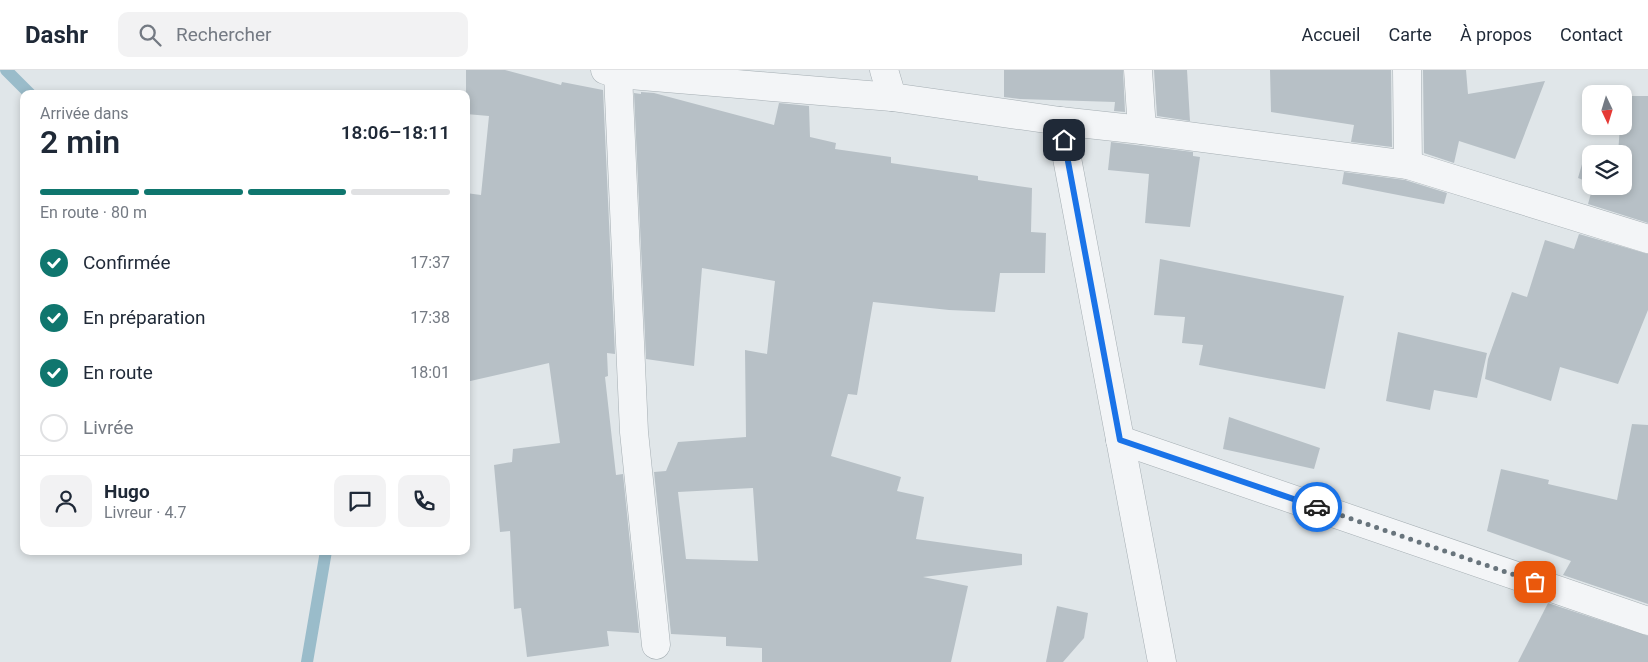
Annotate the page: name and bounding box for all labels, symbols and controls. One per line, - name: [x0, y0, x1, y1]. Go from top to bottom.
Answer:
- search box: [118, 12, 468, 57]
- text: Dashr: [25, 21, 88, 49]
- icon: search: [136, 21, 164, 49]
- text: Rechercher: [176, 23, 271, 46]
- text: Accueil: [1302, 24, 1360, 45]
- text: Carte: [1388, 24, 1432, 45]
- text: À propos: [1460, 24, 1532, 45]
- text: Contact: [1560, 24, 1623, 45]
- north arrow: [1582, 85, 1632, 135]
- map controls: [1582, 85, 1632, 195]
- text: Arrivée dans: [40, 104, 129, 123]
- pin: [1043, 119, 1085, 161]
- text: 18:06–18:11: [341, 121, 450, 144]
- text: 2 min: [40, 123, 120, 161]
- icon: home: [1050, 126, 1078, 154]
- button: layers: [1582, 145, 1632, 195]
- text: En route · 80 m: [40, 203, 147, 222]
- icon: check: [40, 249, 68, 277]
- text: Confirmée: [83, 251, 170, 274]
- text: 17:37: [410, 253, 450, 272]
- icon: check: [40, 304, 68, 332]
- text: En préparation: [83, 306, 206, 329]
- text: 17:38: [410, 308, 450, 327]
- icon: check: [40, 359, 68, 387]
- text: En route: [83, 361, 153, 384]
- text: 18:01: [410, 363, 450, 382]
- text: Livrée: [83, 416, 133, 439]
- button: person: [40, 475, 92, 527]
- button: chat: [334, 475, 386, 527]
- button: phone: [398, 475, 450, 527]
- text: Hugo: [104, 480, 150, 503]
- courier: [1292, 482, 1342, 532]
- icon: car: [1303, 493, 1331, 521]
- text: Livreur · 4.7: [104, 503, 187, 522]
- pin: [1514, 561, 1556, 603]
- icon: bag: [1521, 568, 1549, 596]

